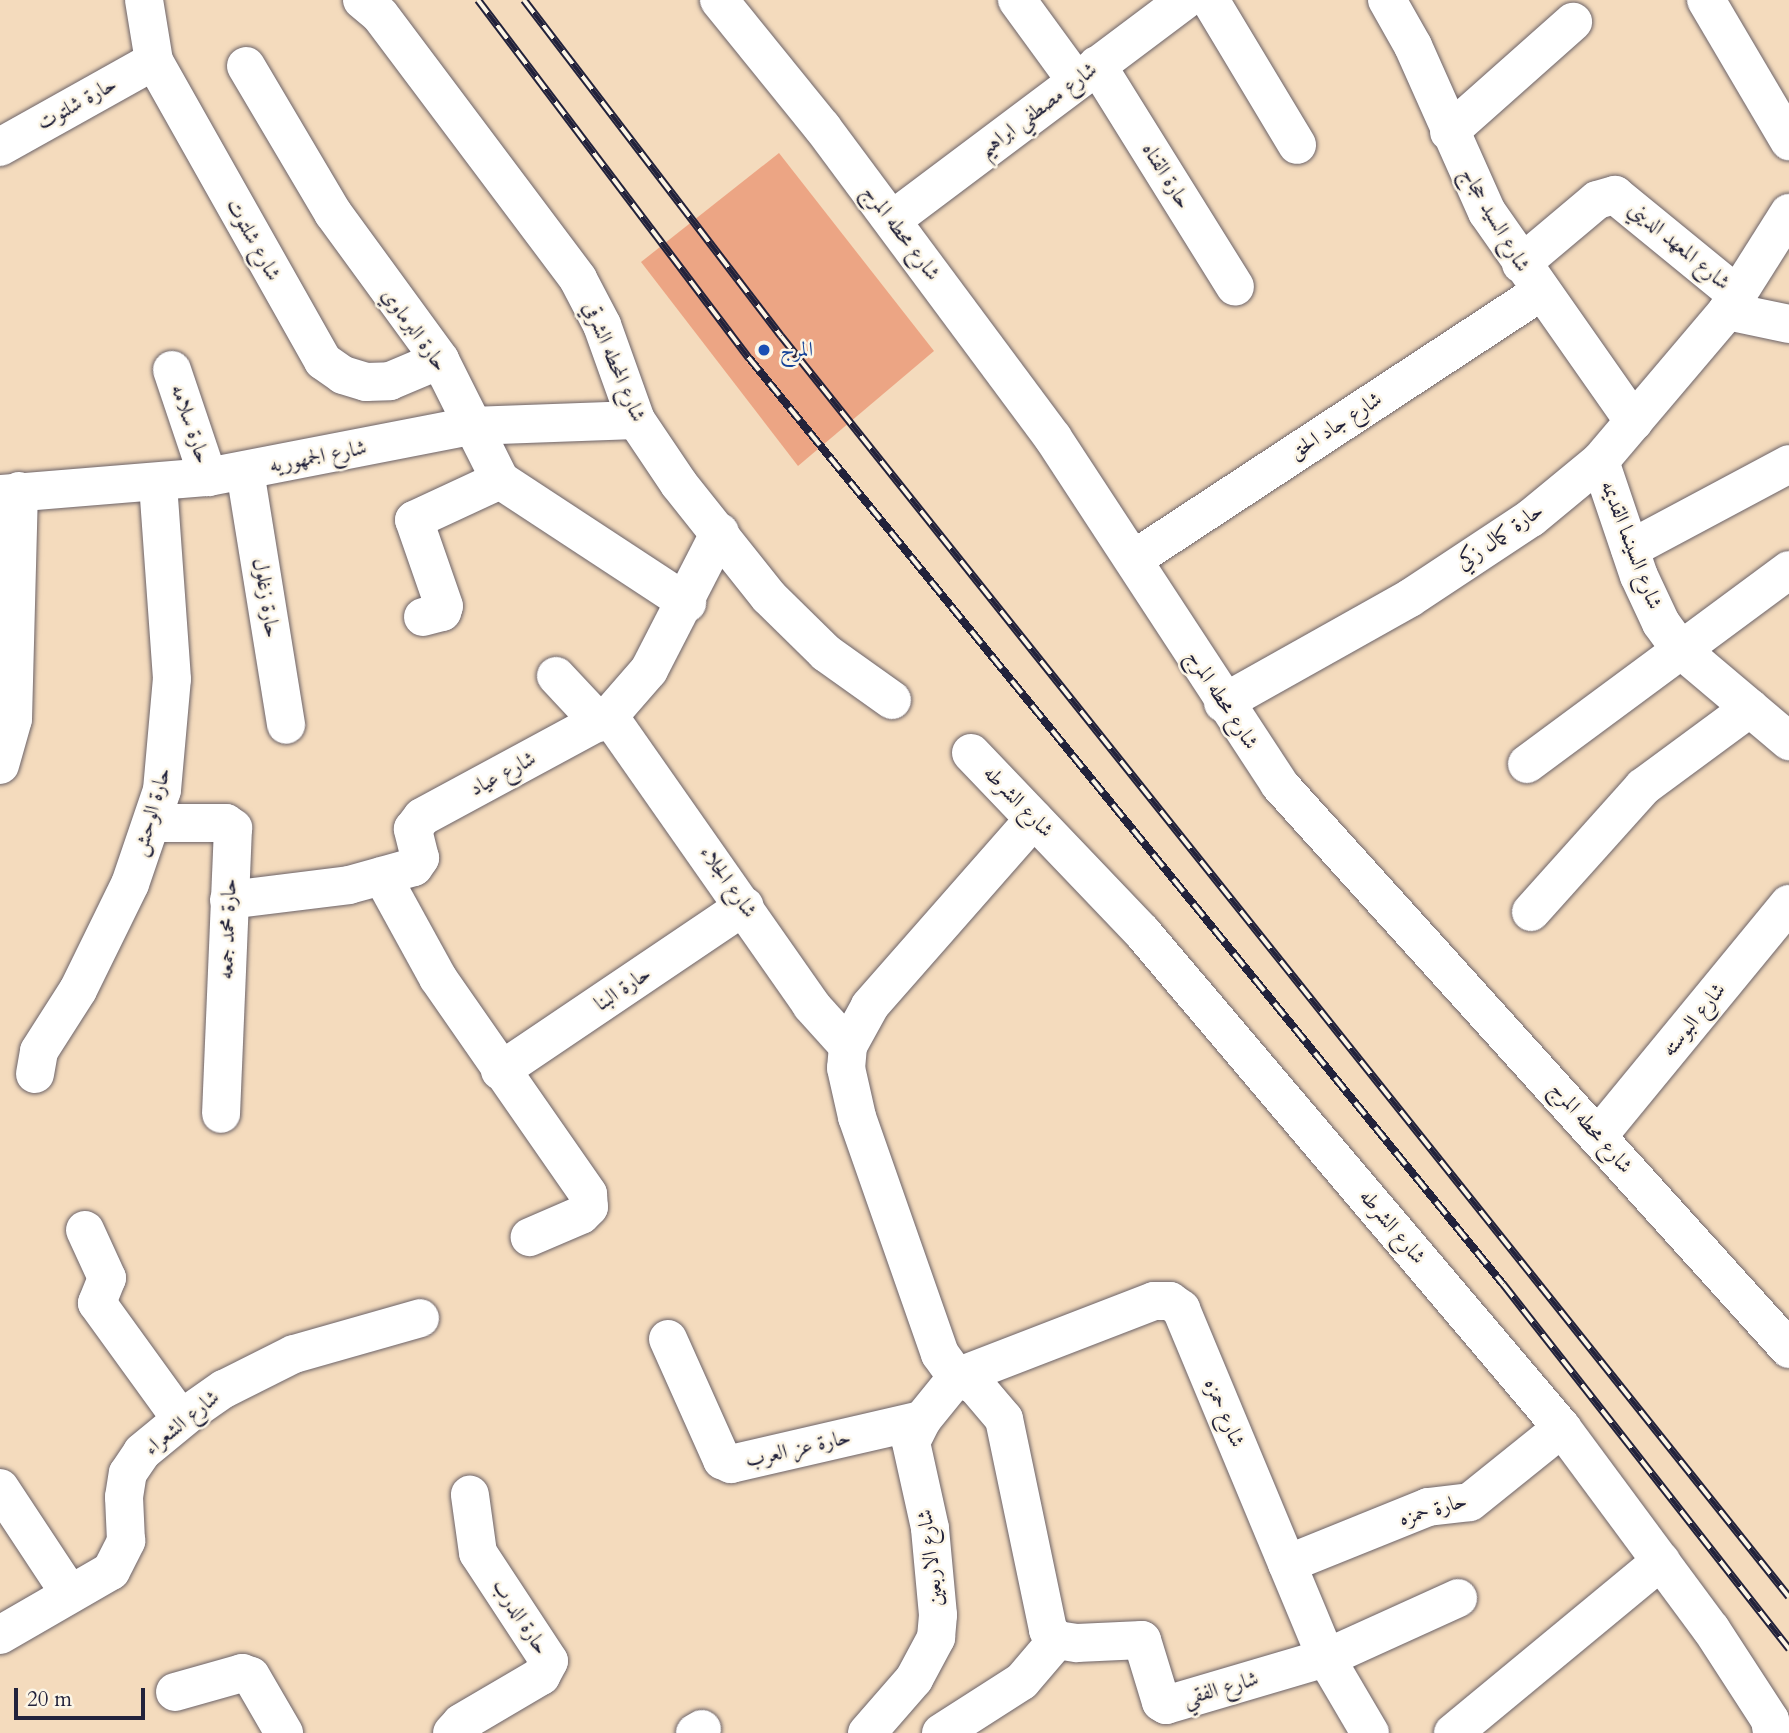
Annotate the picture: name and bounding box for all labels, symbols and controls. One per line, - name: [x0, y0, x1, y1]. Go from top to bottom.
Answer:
- street label: شارع مصطفي ابراهيم: [974, 57, 1102, 163]
- street label: حارة شلتوت: [33, 72, 121, 136]
- street label: حارة القناه: [1136, 138, 1196, 214]
- street label: شارع السيد حجاج: [1455, 163, 1535, 277]
- street label: شارع محطه المرج: [857, 180, 945, 286]
- street label: شارع شلتوت: [220, 195, 286, 285]
- street label: شارع المعهد الديني: [1623, 196, 1735, 296]
- street label: حارة البرماوي: [375, 284, 453, 376]
- street label: شارع المحطه الشرقي: [577, 298, 651, 426]
- place label: المرج: [780, 337, 813, 363]
- marker: المرج: [754, 340, 774, 360]
- street label: حارة سلامه: [165, 381, 215, 467]
- street label: شارع جاد الحق: [1285, 387, 1387, 465]
- street label: شارع الجمهوريه: [267, 435, 369, 479]
- street label: شارع السينما القديمه: [1595, 477, 1667, 613]
- street label: حارة كمال زكي: [1452, 498, 1548, 576]
- street label: حارة زغلول: [247, 556, 285, 640]
- street label: شارع محطه المرج: [1181, 646, 1263, 754]
- street label: شارع عياد: [466, 746, 540, 802]
- street label: شارع الشرطه: [978, 761, 1058, 843]
- street label: حارة الوحش: [127, 765, 177, 859]
- street label: شارع الجلاء: [694, 841, 762, 923]
- street label: حارة محمد جمعه: [214, 878, 242, 980]
- street label: حارة البنا: [590, 961, 656, 1017]
- street label: شارع البوسته: [1657, 978, 1731, 1062]
- street label: شارع محطه المرج: [1544, 1077, 1638, 1179]
- street label: شارع الشرطه: [1353, 1185, 1431, 1269]
- street label: شارع حمزه: [1198, 1375, 1250, 1451]
- street label: شارع الشعراء: [139, 1385, 225, 1461]
- street label: حارة عز العرب: [743, 1425, 853, 1473]
- street label: حارة حمزه: [1396, 1488, 1470, 1532]
- street label: شارع الاربعين: [913, 1508, 949, 1608]
- street label: حارة الدرب: [486, 1575, 554, 1659]
- street label: شارع الفقي: [1180, 1666, 1262, 1712]
- scale bar: [18, 1674, 149, 1718]
- text: 20 m: [27, 1685, 72, 1714]

